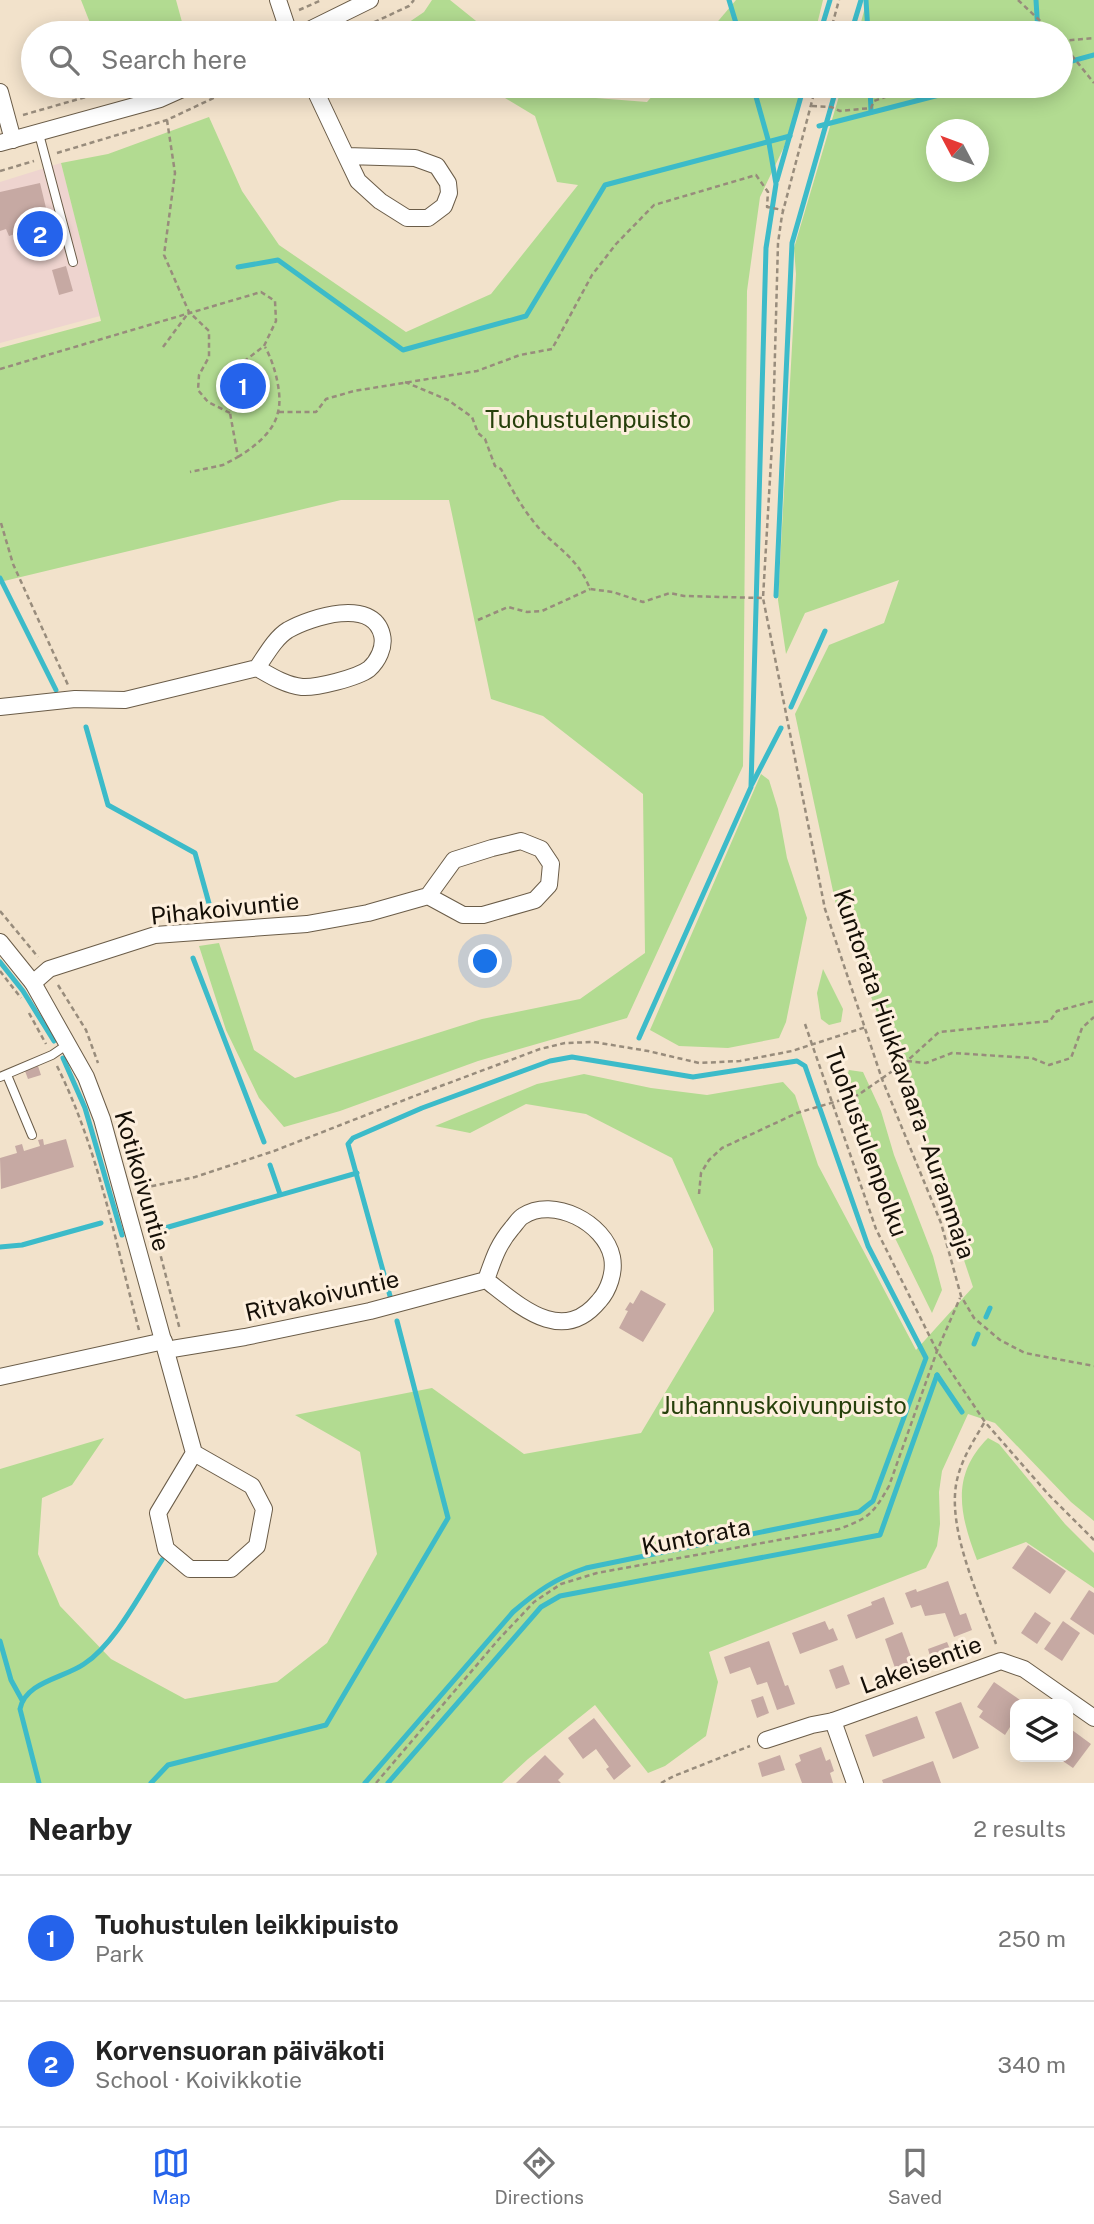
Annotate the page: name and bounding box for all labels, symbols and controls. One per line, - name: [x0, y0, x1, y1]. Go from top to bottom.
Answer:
- search box: [21, 21, 1073, 98]
- icon: search: [45, 41, 83, 79]
- text: Search here: [101, 44, 247, 75]
- north arrow: [926, 119, 989, 182]
- pin: 2: [17, 208, 63, 260]
- pin: 1: [220, 360, 266, 412]
- park label: Tuohustulenpuisto: [485, 405, 691, 433]
- street label: Kuntorata Hiukkavaara - Auranmaja: [828, 885, 981, 1262]
- street label: Pihakoivuntie: [149, 886, 301, 930]
- your location: [468, 944, 502, 978]
- street label: Tuohustulenpolku: [820, 1043, 914, 1240]
- street label: Kotikoivuntie: [110, 1107, 176, 1254]
- street label: Ritvakoivuntie: [242, 1264, 402, 1326]
- park label: Juhannuskoivunpuisto: [661, 1391, 907, 1419]
- street label: Kuntorata: [639, 1512, 752, 1560]
- street label: Lakeisentie: [856, 1629, 985, 1699]
- map controls: [1010, 1699, 1073, 1762]
- button: layers: [1010, 1699, 1073, 1762]
- text: Nearby: [28, 1811, 132, 1847]
- text: 2 results: [973, 1815, 1066, 1842]
- text: Tuohustulen leikkipuisto: [95, 1909, 399, 1940]
- text: 1: [46, 1925, 56, 1952]
- text: 250 m: [998, 1925, 1066, 1952]
- text: Park: [95, 1940, 144, 1967]
- text: Korvensuoran päiväkoti: [95, 2035, 385, 2066]
- text: 2: [44, 2051, 58, 2078]
- text: 340 m: [998, 2051, 1066, 2078]
- text: School · Koivikkotie: [95, 2066, 302, 2093]
- tab: Map: [152, 2144, 191, 2208]
- tab: Directions: [495, 2144, 584, 2208]
- tab: Saved: [888, 2144, 942, 2208]

